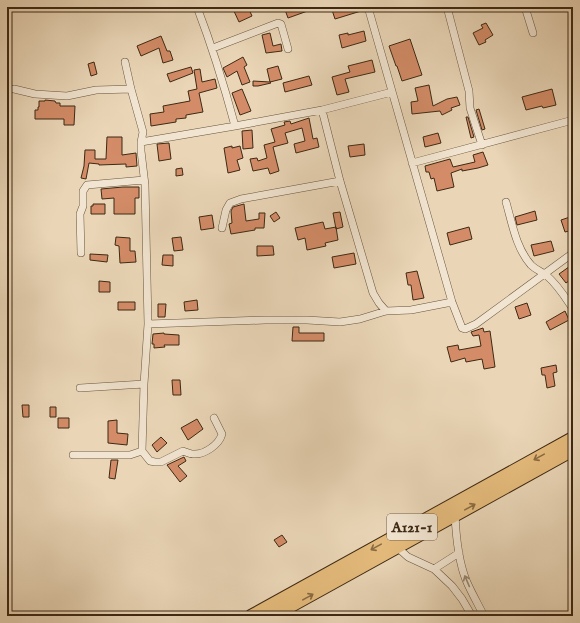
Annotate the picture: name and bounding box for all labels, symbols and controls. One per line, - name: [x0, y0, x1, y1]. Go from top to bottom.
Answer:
- one-way arrow: [533, 454, 545, 462]
- one-way arrow: [464, 502, 476, 510]
- road number: A121-1: [387, 514, 437, 540]
- one-way arrow: [370, 544, 382, 552]
- one-way arrow: [463, 575, 471, 587]
- one-way arrow: [302, 593, 314, 601]

